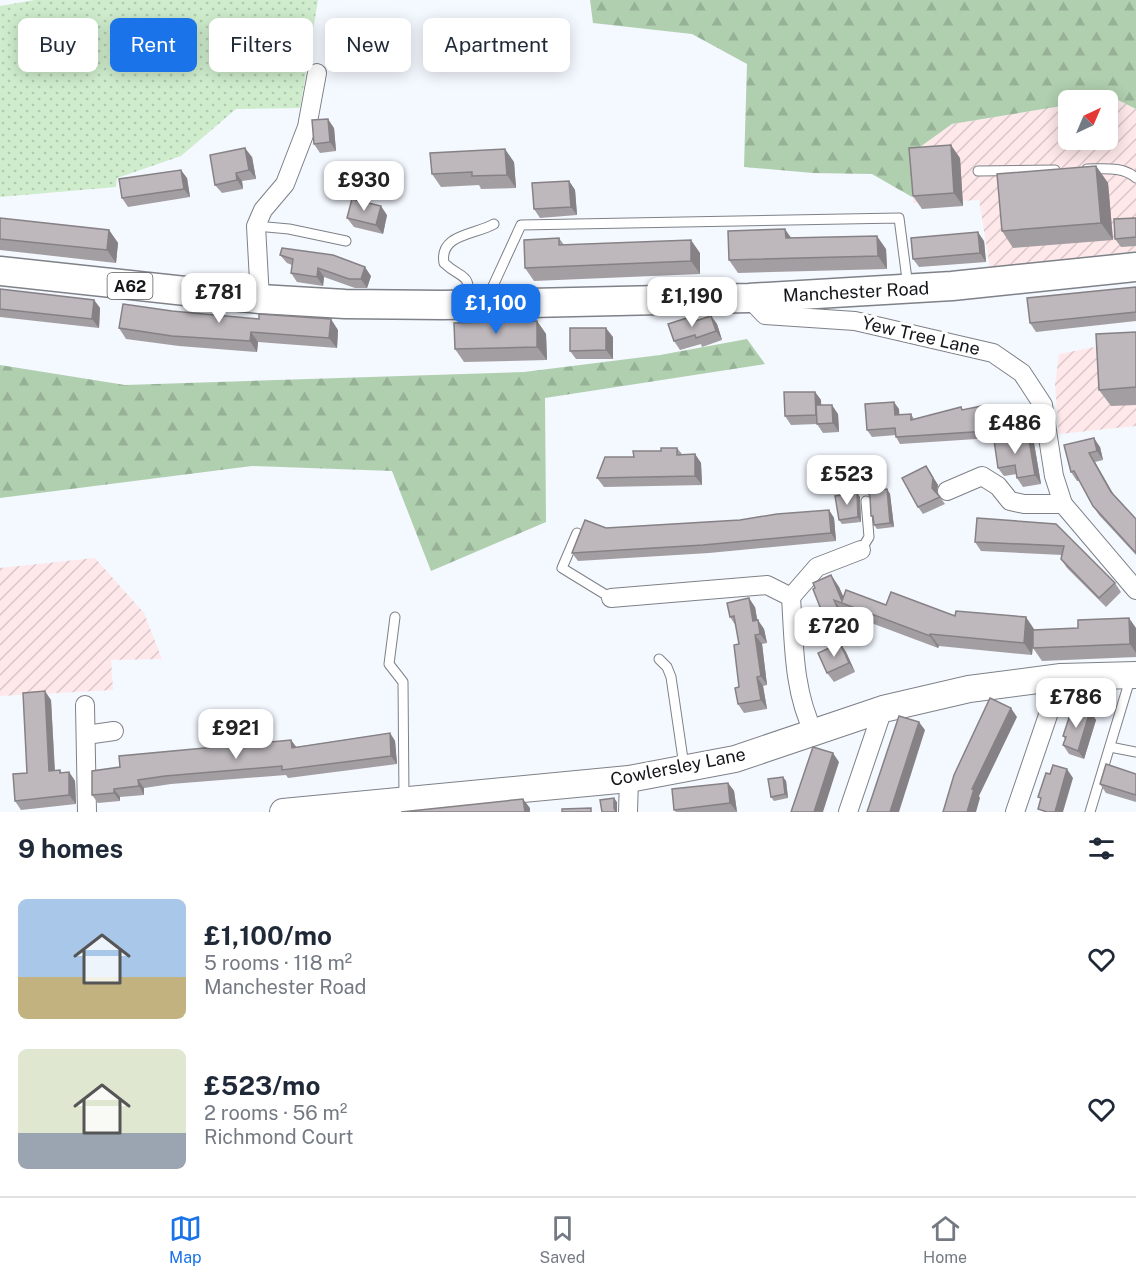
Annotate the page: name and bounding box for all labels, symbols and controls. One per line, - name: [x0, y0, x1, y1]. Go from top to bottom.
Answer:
- chip: Buy: [18, 18, 98, 72]
- chip: Rent: [110, 18, 197, 72]
- chip: Filters: [209, 18, 313, 72]
- chip: New: [325, 18, 411, 72]
- chip: Apartment: [423, 18, 570, 72]
- north arrow: [1058, 90, 1118, 150]
- map controls: [1058, 90, 1118, 150]
- pin: £930: [328, 161, 400, 212]
- text: £930: [338, 168, 390, 192]
- road number: A62: [108, 273, 152, 299]
- pin: £781: [183, 273, 255, 324]
- pin: £1,190: [643, 277, 741, 328]
- street label: Manchester Road: [782, 277, 930, 306]
- text: £781: [195, 280, 243, 304]
- pin: £1,100: [447, 284, 545, 335]
- text: £1,190: [661, 284, 723, 308]
- text: £1,100: [465, 291, 527, 315]
- street label: Yew Tree Lane: [860, 312, 982, 359]
- pin: £486: [979, 404, 1051, 455]
- text: £486: [989, 411, 1041, 435]
- pin: £523: [811, 455, 883, 506]
- text: £523: [821, 462, 873, 486]
- pin: £720: [798, 607, 870, 658]
- text: £720: [808, 614, 860, 638]
- pin: £786: [1040, 678, 1112, 729]
- text: £786: [1050, 685, 1102, 709]
- pin: £921: [200, 709, 272, 760]
- text: £921: [212, 716, 260, 740]
- street label: Cowlersley Lane: [608, 743, 747, 790]
- icon: filters: [1085, 832, 1118, 865]
- text: 9 homes: [18, 833, 123, 864]
- text: £1,100/mo: [204, 920, 332, 951]
- icon: home: [66, 923, 138, 995]
- icon: heart: [1085, 943, 1118, 976]
- text: 5 rooms · 118 m²: [204, 951, 352, 975]
- text: Manchester Road: [204, 975, 367, 999]
- text: £523/mo: [204, 1070, 320, 1101]
- icon: home: [66, 1073, 138, 1145]
- icon: heart: [1085, 1093, 1118, 1126]
- text: 2 rooms · 56 m²: [204, 1101, 347, 1125]
- text: Richmond Court: [204, 1125, 354, 1149]
- tab: Map: [169, 1212, 202, 1267]
- tab: Saved: [540, 1212, 585, 1267]
- tab: Home: [923, 1212, 967, 1267]

